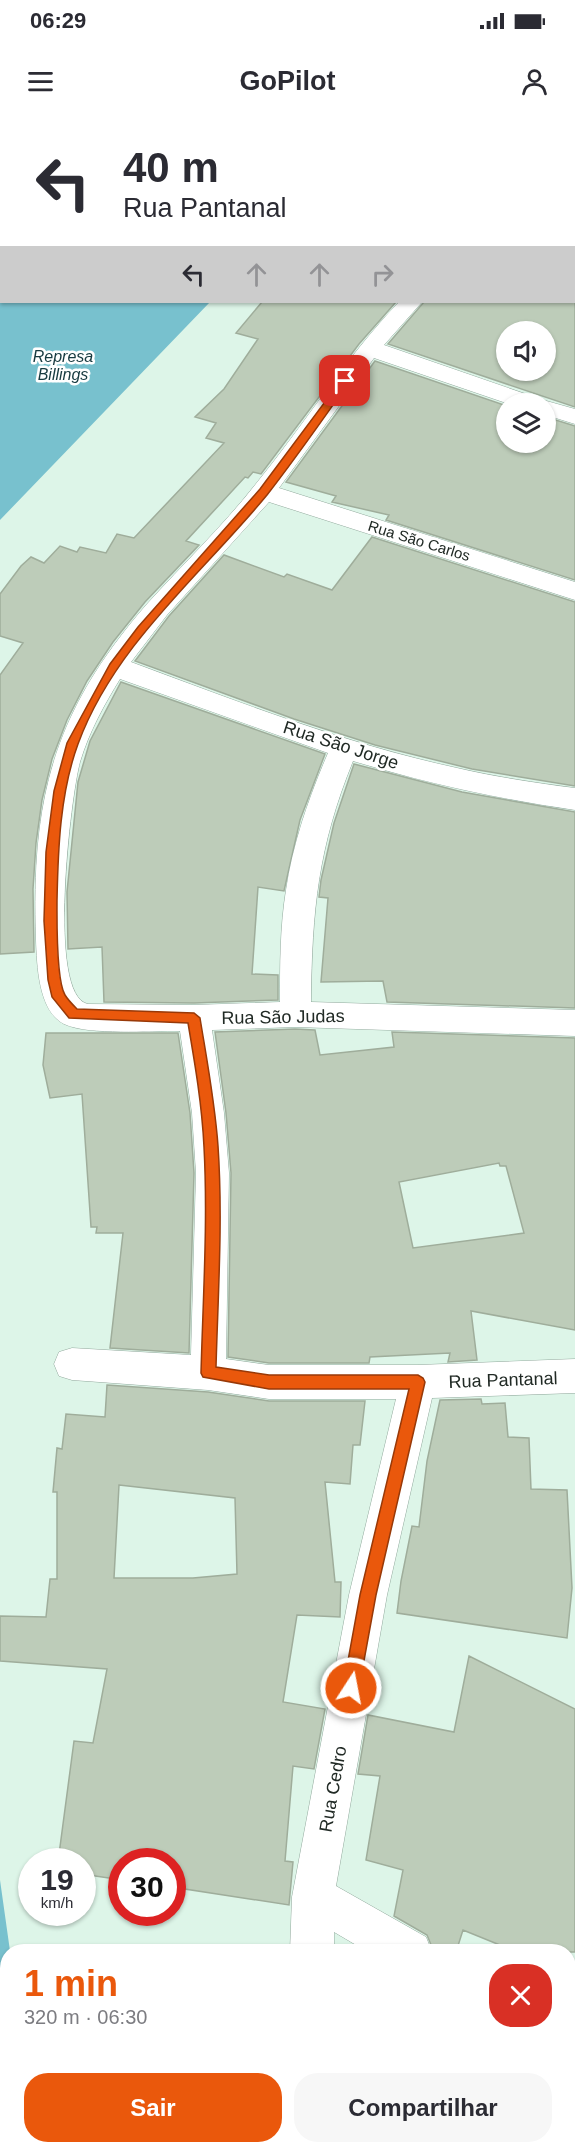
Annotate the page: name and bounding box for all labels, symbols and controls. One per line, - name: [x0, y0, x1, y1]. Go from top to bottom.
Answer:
- text: 06:29: [30, 8, 86, 33]
- icon: menu: [24, 65, 57, 98]
- icon: person: [518, 65, 551, 98]
- text: GoPilot: [240, 66, 336, 96]
- icon: left: [24, 144, 102, 222]
- text: 40 m: [123, 144, 219, 191]
- text: Rua Pantanal: [123, 193, 287, 223]
- icon: left: [177, 258, 210, 291]
- icon: ahead: [240, 258, 273, 291]
- icon: ahead: [303, 258, 336, 291]
- icon: right: [366, 258, 399, 291]
- map controls: [496, 321, 556, 453]
- button: sound: [496, 321, 556, 381]
- water label: Represa Billings: [33, 348, 93, 383]
- pin: [319, 355, 370, 406]
- icon: arrive: [328, 364, 361, 397]
- button: layers: [496, 393, 556, 453]
- street label: Rua São Carlos: [366, 517, 472, 564]
- street label: Rua São Jorge: [281, 717, 401, 773]
- street label: Rua São Judas: [221, 1006, 345, 1028]
- street label: Rua Pantanal: [448, 1368, 558, 1392]
- position arrow: [319, 1656, 383, 1720]
- street label: Rua Cedro: [316, 1744, 350, 1834]
- speed limit sign: 30: [108, 1848, 186, 1926]
- text: 19: [40, 1863, 74, 1896]
- text: km/h: [41, 1894, 73, 1911]
- text: 1 min: [24, 1963, 118, 2004]
- button: close: [489, 1964, 552, 2027]
- text: 320 m · 06:30: [24, 2006, 147, 2028]
- button: Sair: [24, 2073, 282, 2142]
- button: Compartilhar: [294, 2073, 552, 2142]

